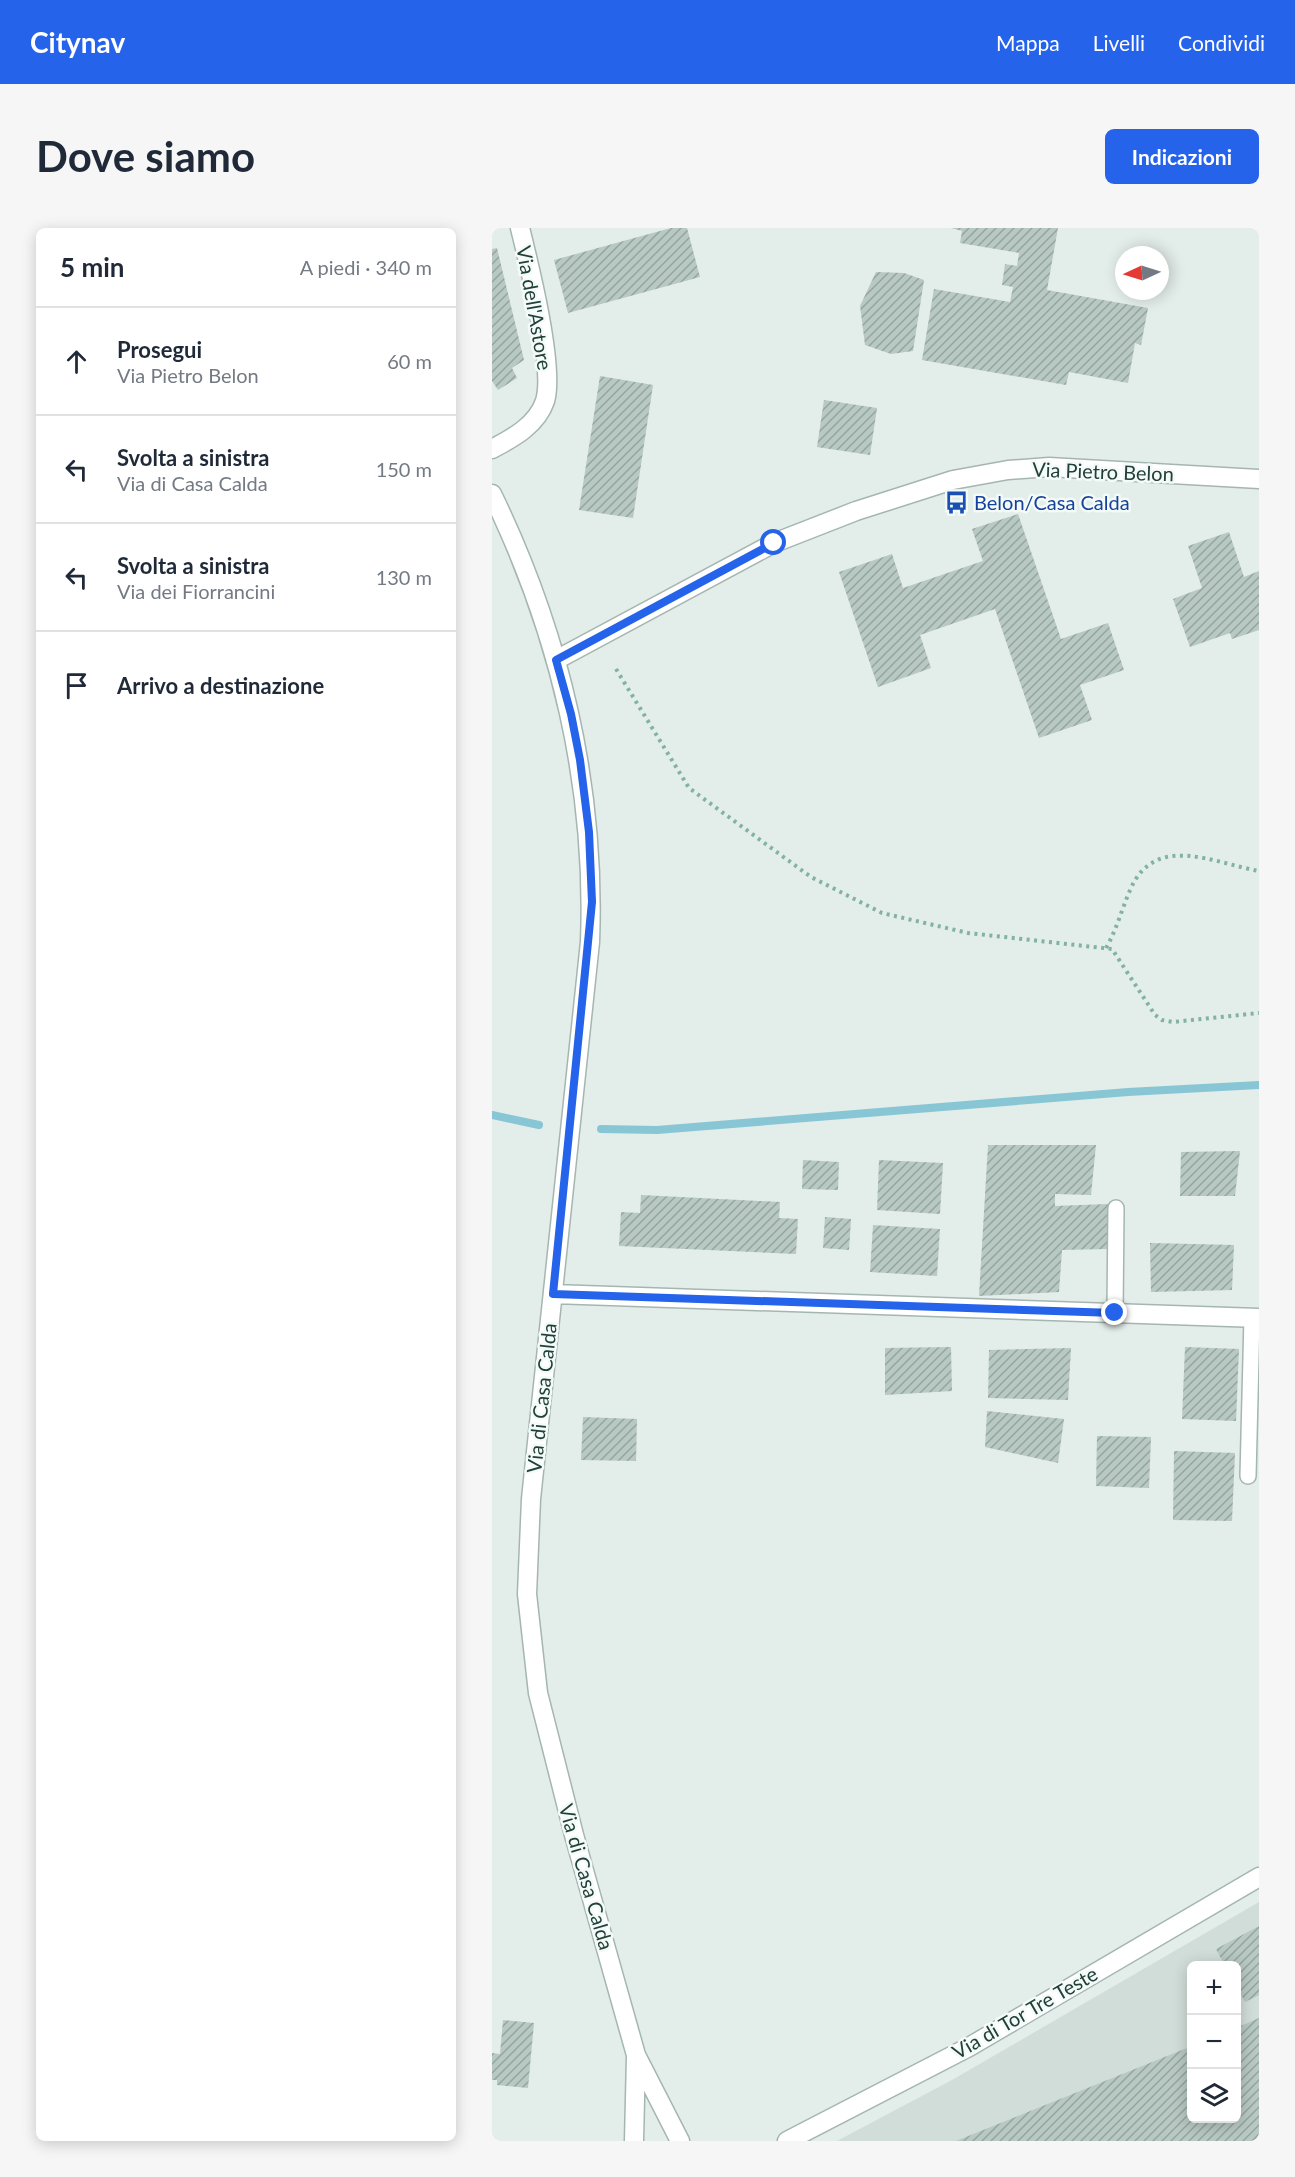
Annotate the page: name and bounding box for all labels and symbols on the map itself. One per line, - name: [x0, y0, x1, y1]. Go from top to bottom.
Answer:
- street label: Via dell'Astore: [512, 244, 558, 372]
- north arrow: [1115, 246, 1169, 300]
- street label: Via Pietro Belon: [1032, 457, 1174, 485]
- bus stop icon: Belon/Casa Calda: [943, 490, 969, 516]
- place label: Belon/Casa Calda: [974, 490, 1130, 514]
- route start: [760, 529, 786, 555]
- route end: [1101, 1299, 1127, 1325]
- street label: Via di Casa Calda: [521, 1322, 561, 1474]
- street label: Via di Casa Calda: [555, 1801, 619, 1952]
- street label: Via di Tor Tre Teste: [948, 1961, 1101, 2063]

